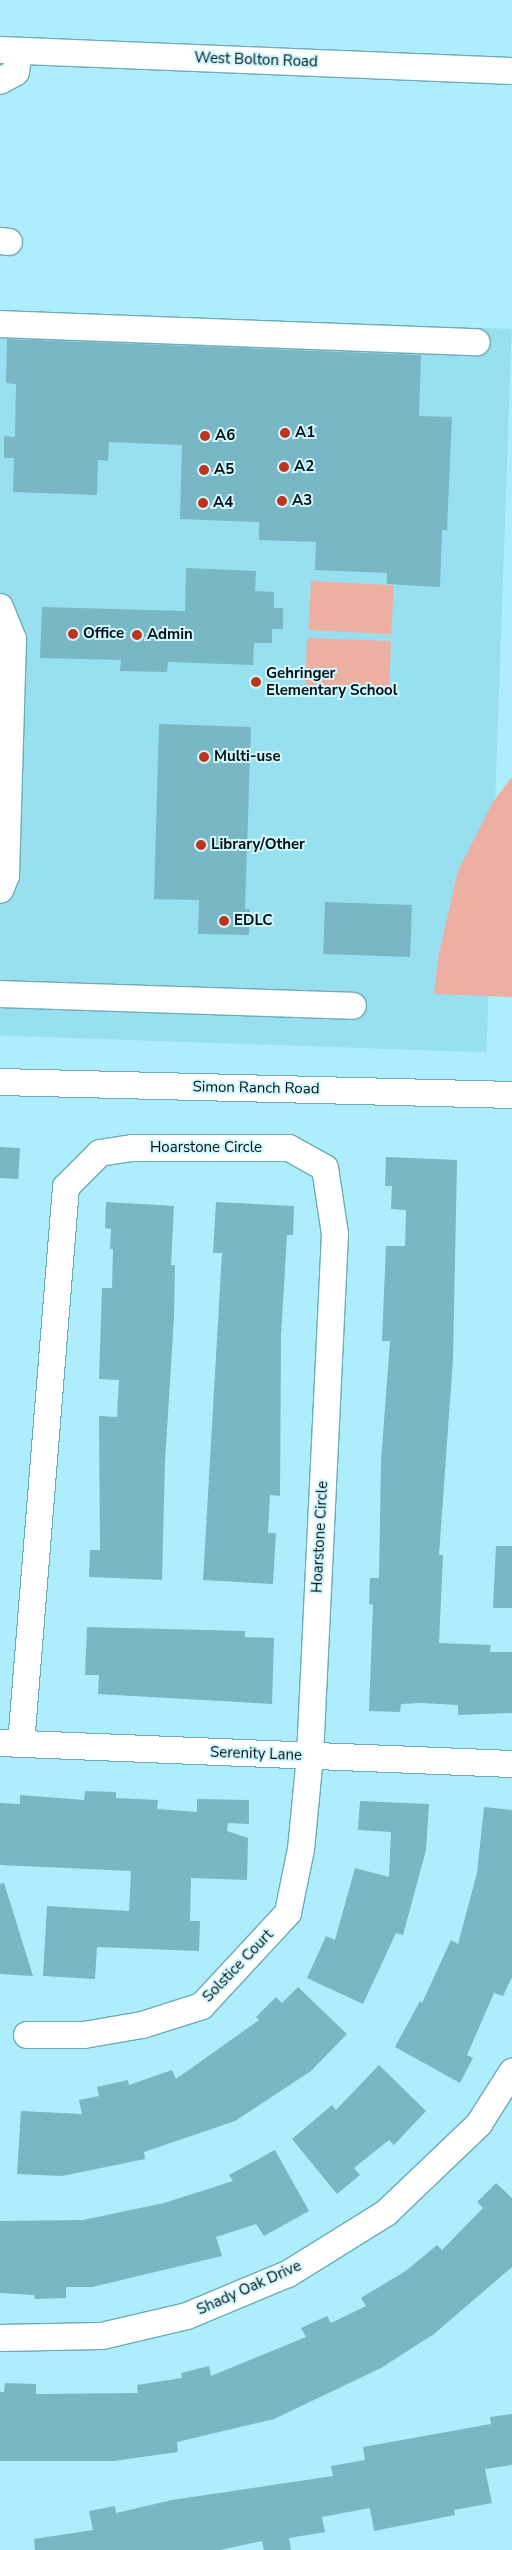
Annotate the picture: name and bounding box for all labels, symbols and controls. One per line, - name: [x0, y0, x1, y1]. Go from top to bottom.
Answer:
- street label: West Bolton Road: [194, 49, 318, 71]
- place label: A1: [295, 424, 315, 442]
- place label: A6: [215, 427, 235, 445]
- marker: A1: [279, 427, 291, 439]
- marker: A6: [199, 430, 211, 442]
- place label: A2: [294, 458, 314, 476]
- place label: A5: [214, 461, 234, 479]
- marker: A2: [278, 461, 290, 473]
- marker: A5: [198, 464, 210, 476]
- place label: A3: [292, 492, 312, 510]
- place label: A4: [213, 494, 233, 512]
- marker: A3: [276, 495, 288, 507]
- marker: A4: [197, 497, 209, 509]
- place label: Office: [83, 625, 124, 643]
- place label: Admin: [147, 626, 193, 644]
- marker: Office: [67, 628, 79, 640]
- marker: Admin: [131, 629, 143, 641]
- place label: Gehringer Elementary School: [266, 664, 397, 699]
- marker: Gehringer Elementary School: [250, 676, 262, 688]
- place label: Multi-use: [214, 748, 281, 766]
- marker: Multi-use: [198, 751, 210, 763]
- place label: Library/Other: [211, 836, 305, 854]
- marker: Library/Other: [195, 839, 207, 851]
- place label: EDLC: [234, 912, 272, 930]
- marker: EDLC: [218, 915, 230, 927]
- street label: Simon Ranch Road: [192, 1078, 320, 1098]
- street label: Hoarstone Circle: [150, 1139, 262, 1157]
- street label: Hoarstone Circle: [308, 1481, 332, 1593]
- street label: Serenity Lane: [210, 1743, 302, 1765]
- street label: Solstice Court: [199, 1926, 277, 2006]
- street label: Shady Oak Drive: [194, 2257, 304, 2319]

